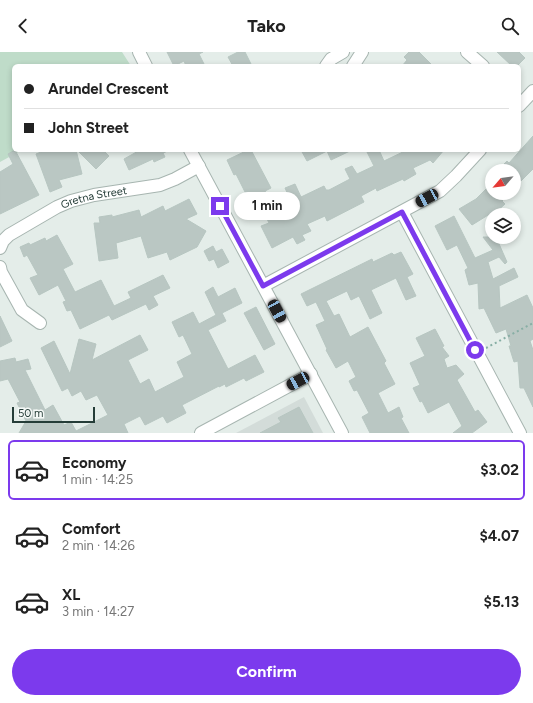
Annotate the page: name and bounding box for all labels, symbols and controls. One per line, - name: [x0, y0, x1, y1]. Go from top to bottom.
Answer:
- icon: back: [12, 15, 34, 37]
- text: Tako: [247, 15, 286, 37]
- icon: search: [499, 15, 521, 37]
- text: Arundel Crescent: [48, 80, 169, 98]
- text: John Street: [48, 119, 129, 137]
- north arrow: [485, 164, 521, 200]
- map controls: [485, 164, 521, 244]
- street label: Gretna Street: [59, 184, 128, 212]
- car: [414, 187, 440, 209]
- callout: 1 min: [234, 192, 300, 220]
- route end: [211, 197, 229, 215]
- text: 1 min: [252, 198, 282, 213]
- button: layers: [485, 208, 521, 244]
- car: [266, 298, 288, 324]
- route start: [466, 341, 484, 359]
- car: [285, 370, 311, 392]
- scale bar: [12, 405, 95, 424]
- text: 50 m: [18, 407, 43, 420]
- icon: car: [14, 452, 50, 488]
- text: Economy: [62, 454, 127, 472]
- text: $3.02: [480, 461, 519, 479]
- text: 1 min · 14:25: [62, 472, 133, 487]
- icon: car: [14, 518, 50, 554]
- text: Comfort: [62, 520, 121, 538]
- text: $4.07: [479, 527, 519, 545]
- text: 2 min · 14:26: [62, 538, 135, 553]
- icon: car: [14, 584, 50, 620]
- text: XL: [62, 586, 80, 604]
- text: $5.13: [484, 593, 519, 611]
- text: 3 min · 14:27: [62, 604, 134, 619]
- button: Confirm: [12, 649, 521, 695]

